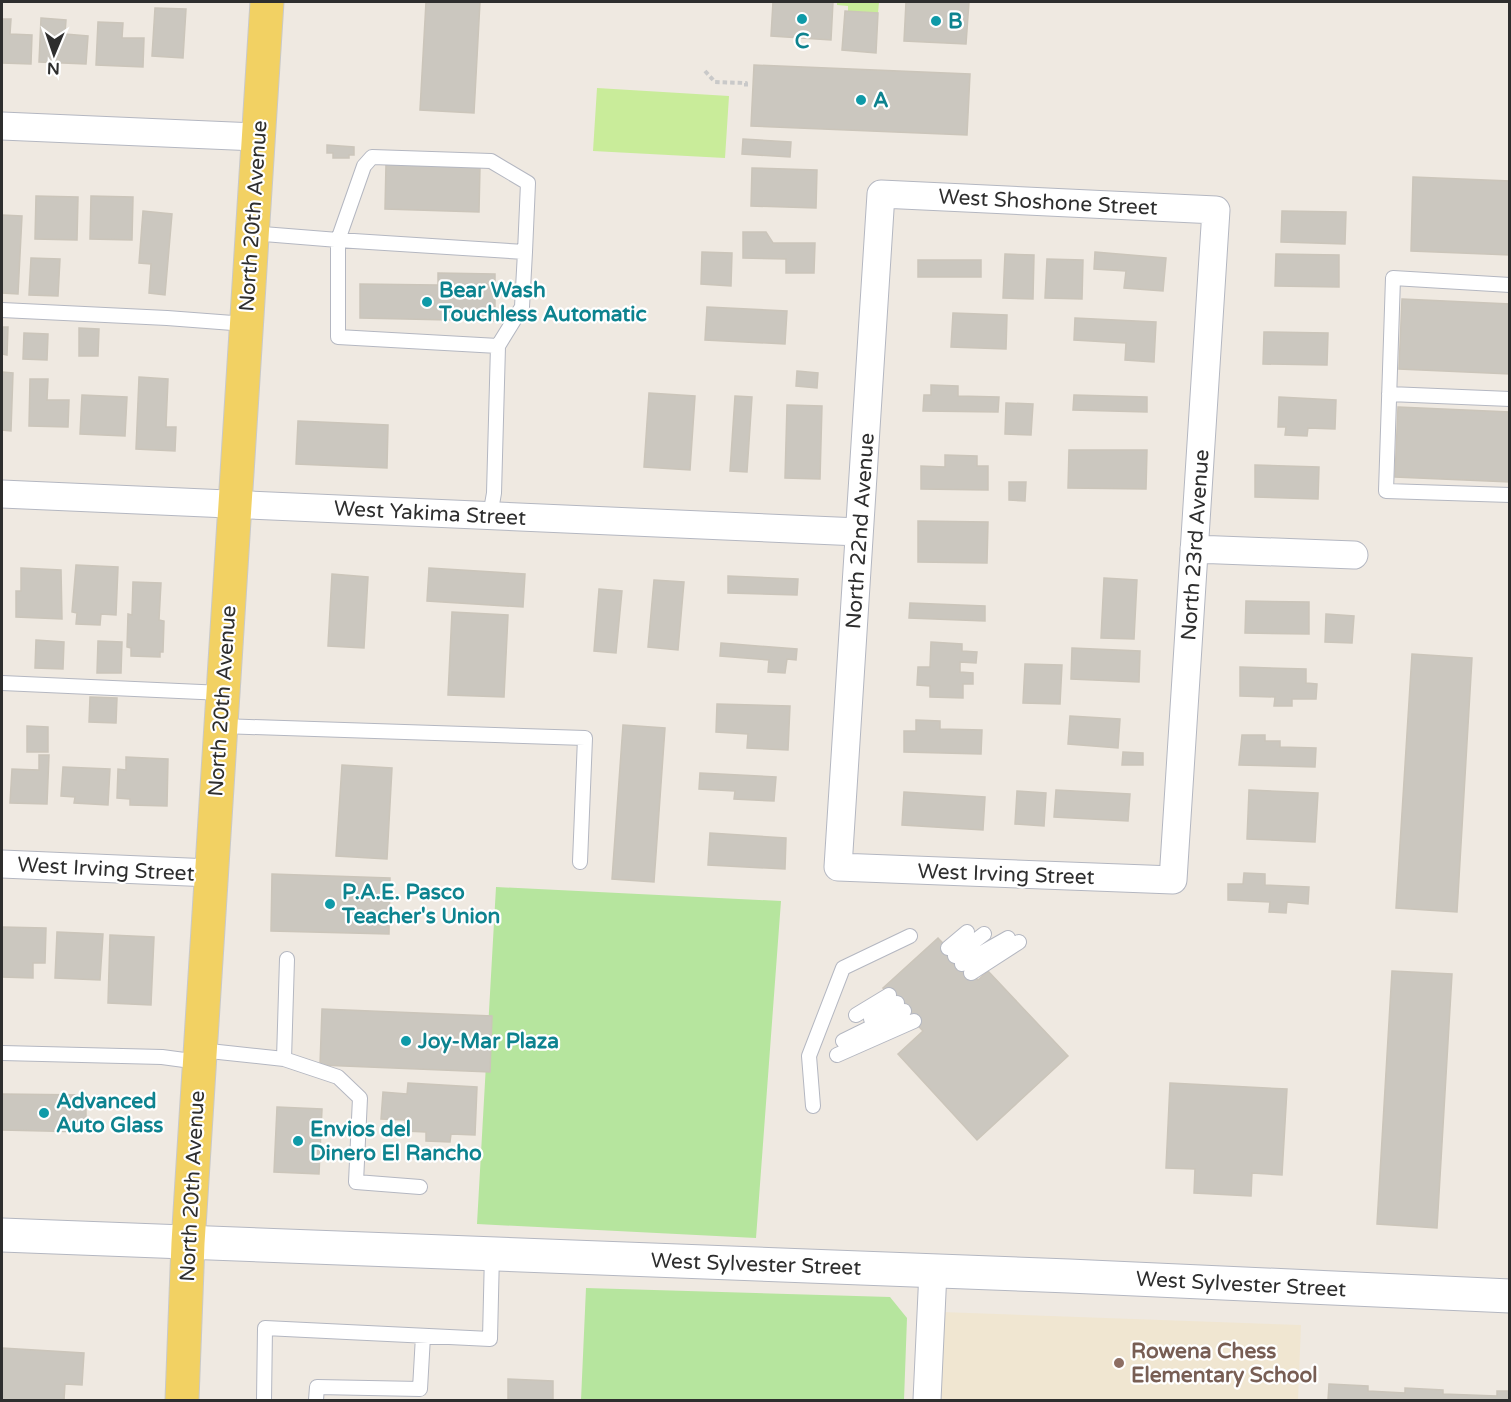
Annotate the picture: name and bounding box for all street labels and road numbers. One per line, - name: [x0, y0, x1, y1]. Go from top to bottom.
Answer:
- street label: North 20th Avenue: [234, 120, 273, 312]
- street label: West Shoshone Street: [938, 184, 1158, 221]
- street label: North 22nd Avenue: [841, 432, 880, 630]
- street label: North 23rd Avenue: [1176, 448, 1215, 641]
- street label: West Yakima Street: [333, 496, 527, 531]
- street label: North 20th Avenue: [203, 605, 242, 797]
- street label: West Irving Street: [17, 852, 195, 887]
- street label: West Irving Street: [917, 859, 1095, 890]
- street label: North 20th Avenue: [175, 1090, 210, 1282]
- street label: West Sylvester Street: [650, 1248, 862, 1281]
- street label: West Sylvester Street: [1135, 1267, 1347, 1302]

